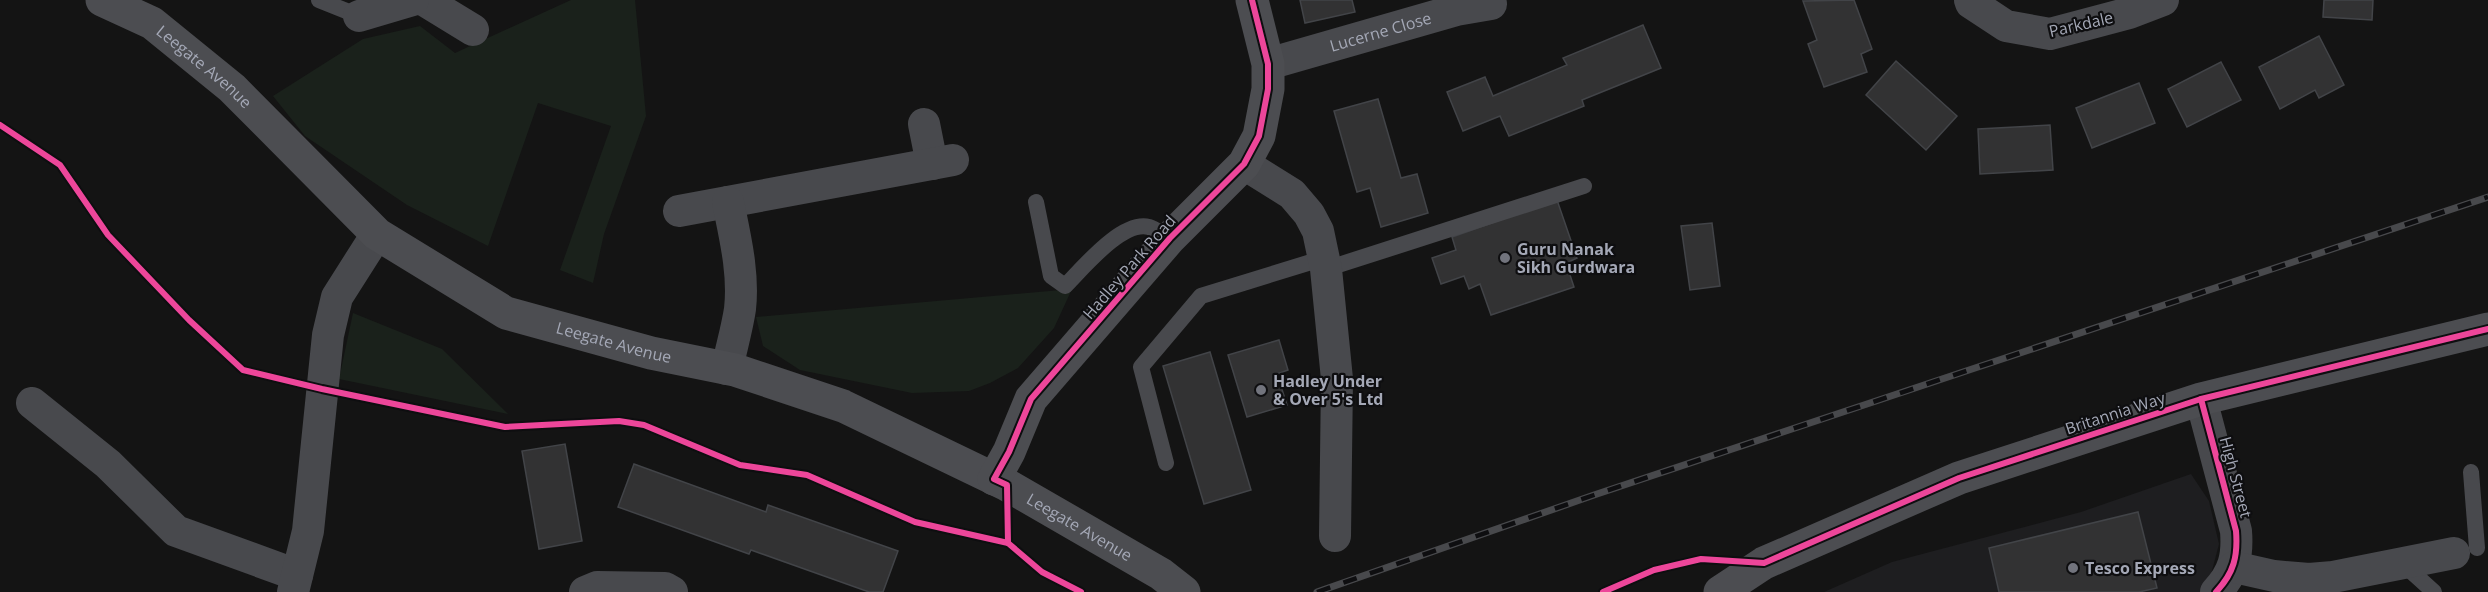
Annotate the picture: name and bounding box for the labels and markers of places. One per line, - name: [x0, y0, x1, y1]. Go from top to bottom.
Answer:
- place label: Guru Nanak Sikh Gurdwara: [1517, 238, 1635, 278]
- marker: Guru Nanak Sikh Gurdwara: [1498, 251, 1512, 265]
- place label: Hadley Under & Over 5's Ltd: [1273, 370, 1384, 410]
- marker: Hadley Under & Over 5's Ltd: [1254, 383, 1268, 397]
- place label: Tesco Express: [2085, 557, 2195, 579]
- marker: Tesco Express: [2066, 561, 2080, 575]

